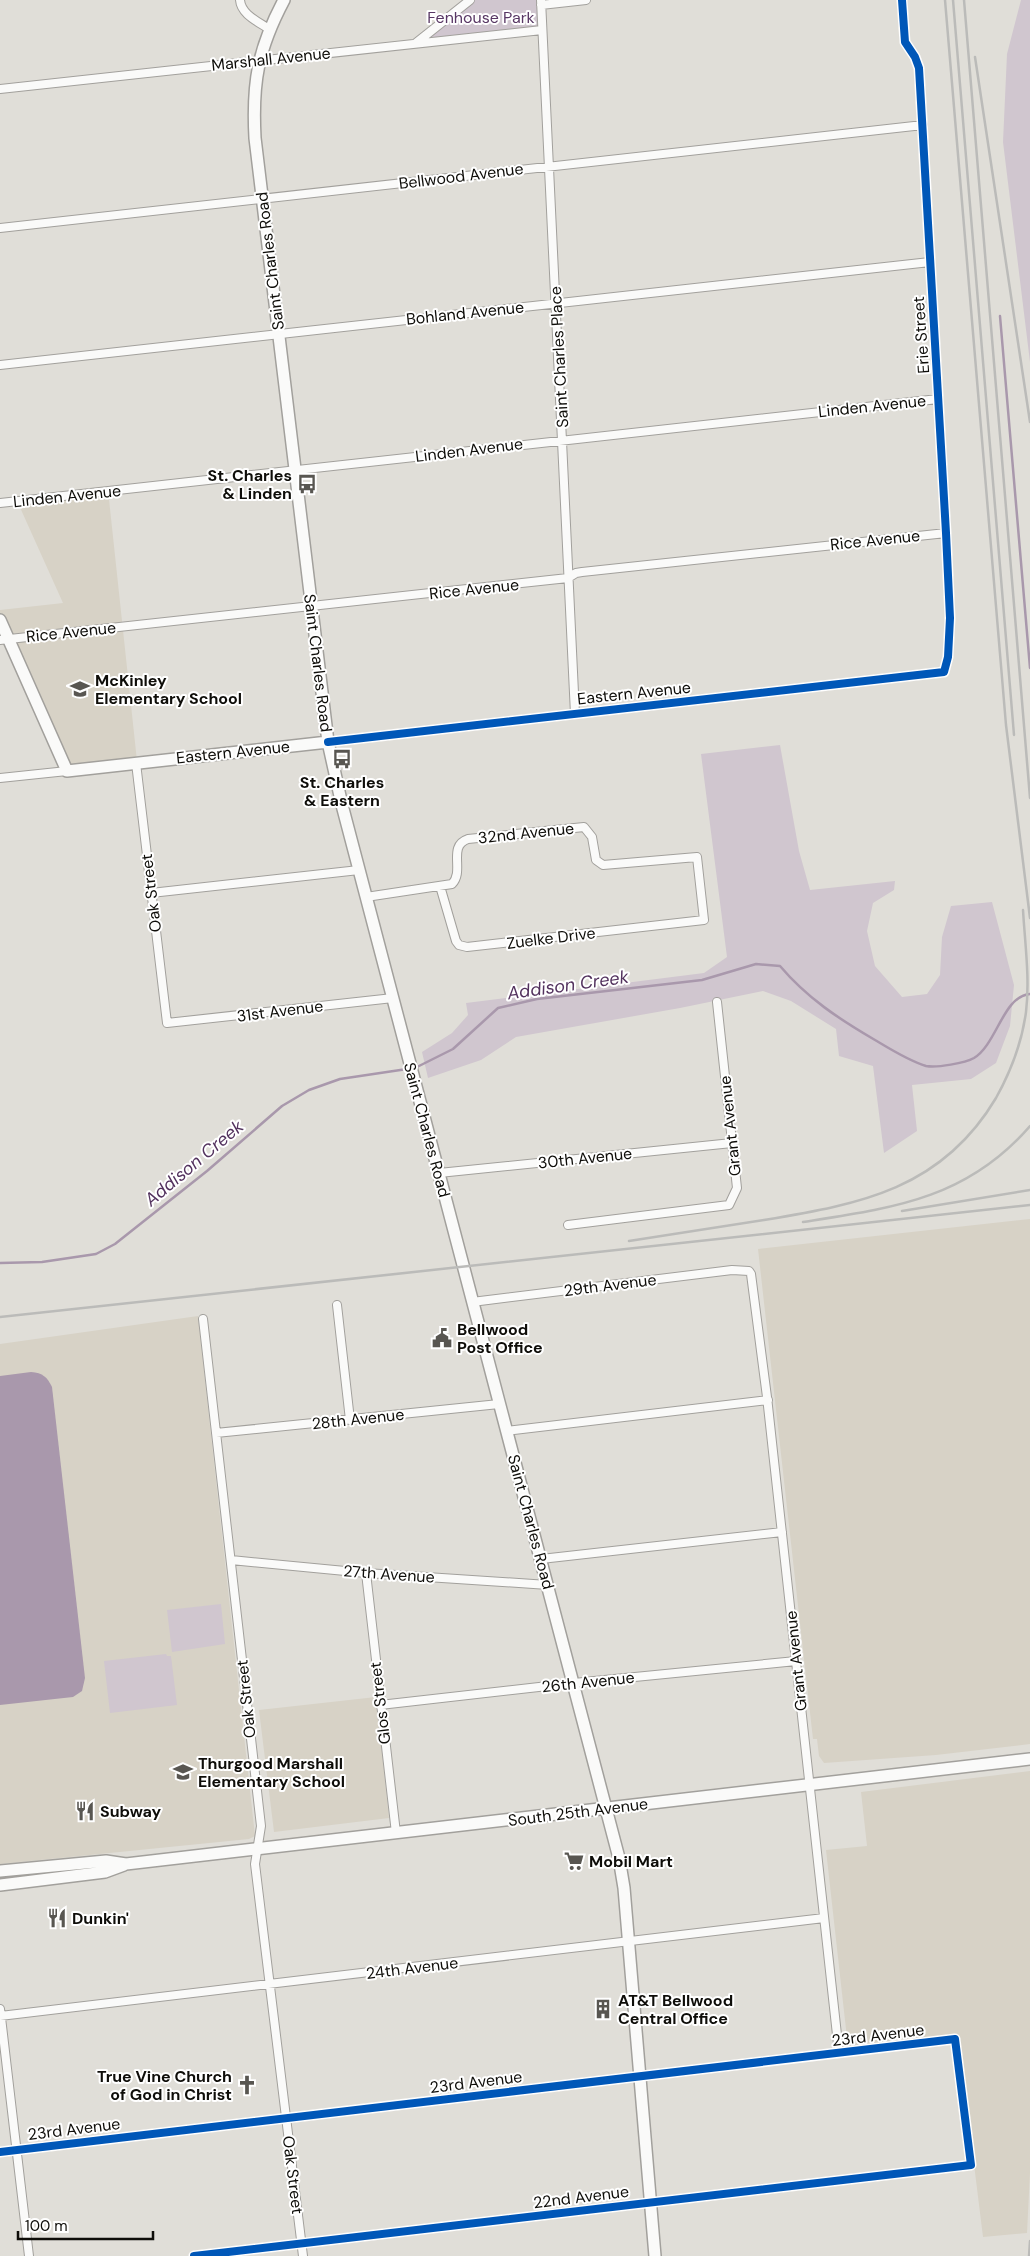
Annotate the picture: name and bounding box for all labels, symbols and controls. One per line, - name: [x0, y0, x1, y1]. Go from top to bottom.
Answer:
- park label: Fenhouse Park: [427, 7, 535, 28]
- street label: Marshall Avenue: [210, 42, 332, 76]
- street label: Bellwood Avenue: [397, 158, 525, 194]
- street label: Saint Charles Road: [251, 191, 289, 331]
- street label: Saint Charles Place: [545, 286, 573, 428]
- street label: Bohland Avenue: [405, 296, 525, 330]
- street label: Erie Street: [908, 296, 934, 374]
- street label: Linden Avenue: [817, 390, 927, 422]
- street label: Linden Avenue: [414, 433, 524, 467]
- place label: St. Charles & Linden: [208, 465, 292, 504]
- bus stop icon: St. Charles & Linden: [296, 473, 318, 495]
- street label: Linden Avenue: [12, 480, 122, 512]
- street label: Rice Avenue: [829, 525, 921, 555]
- street label: Rice Avenue: [428, 574, 520, 604]
- street label: Saint Charles Road: [299, 593, 337, 733]
- street label: Rice Avenue: [25, 617, 117, 647]
- place label: McKinley Elementary School: [95, 670, 242, 709]
- street label: Eastern Avenue: [576, 677, 692, 709]
- school or university icon: McKinley Elementary School: [69, 678, 91, 700]
- street label: Eastern Avenue: [175, 736, 291, 768]
- bus stop icon: St. Charles & Eastern: [331, 748, 353, 770]
- place label: St. Charles & Eastern: [300, 772, 384, 811]
- street label: 32nd Avenue: [477, 818, 575, 848]
- street label: Oak Street: [136, 853, 166, 933]
- street label: Zuelke Drive: [505, 922, 597, 954]
- water label: Addison Creek: [505, 964, 631, 1006]
- street label: 31st Avenue: [236, 995, 324, 1027]
- street label: Saint Charles Road: [399, 1060, 455, 1200]
- street label: Grant Avenue: [714, 1075, 746, 1177]
- water label: Addison Creek: [139, 1114, 249, 1212]
- street label: 30th Avenue: [537, 1143, 633, 1173]
- street label: 29th Avenue: [562, 1269, 658, 1301]
- place label: Bellwood Post Office: [457, 1319, 543, 1358]
- public building icon: Bellwood Post Office: [431, 1327, 453, 1349]
- street label: 28th Avenue: [311, 1404, 405, 1434]
- street label: Saint Charles Road: [503, 1452, 559, 1592]
- street label: 27th Avenue: [343, 1560, 435, 1588]
- street label: Grant Avenue: [780, 1610, 812, 1712]
- street label: Oak Street: [231, 1659, 261, 1739]
- street label: Glos Street: [365, 1661, 395, 1745]
- street label: 26th Avenue: [540, 1667, 636, 1697]
- place label: Thurgood Marshall Elementary School: [198, 1753, 345, 1792]
- school or university icon: Thurgood Marshall Elementary School: [172, 1761, 194, 1783]
- street label: South 25th Avenue: [507, 1793, 649, 1831]
- restaurant icon: Subway: [74, 1800, 96, 1822]
- place label: Subway: [100, 1801, 162, 1822]
- supermarket icon: Mobil Mart: [563, 1850, 585, 1872]
- place label: Mobil Mart: [589, 1851, 673, 1872]
- restaurant icon: Dunkin': [46, 1907, 68, 1929]
- place label: Dunkin': [72, 1908, 129, 1929]
- street label: 24th Avenue: [365, 1952, 459, 1984]
- place label: AT&T Bellwood Central Office: [618, 1990, 733, 2029]
- building icon: AT&T Bellwood Central Office: [592, 1998, 614, 2020]
- street label: 23rd Avenue: [831, 2019, 925, 2051]
- place label: True Vine Church of God in Christ: [97, 2066, 232, 2105]
- street label: 23rd Avenue: [429, 2066, 523, 2098]
- church icon: True Vine Church of God in Christ: [236, 2074, 258, 2096]
- street label: 23rd Avenue: [27, 2113, 121, 2145]
- street label: Oak Street: [278, 2135, 308, 2215]
- street label: 22nd Avenue: [532, 2181, 630, 2213]
- scale bar: [18, 2208, 152, 2240]
- text: 100 m: [25, 2216, 68, 2236]

